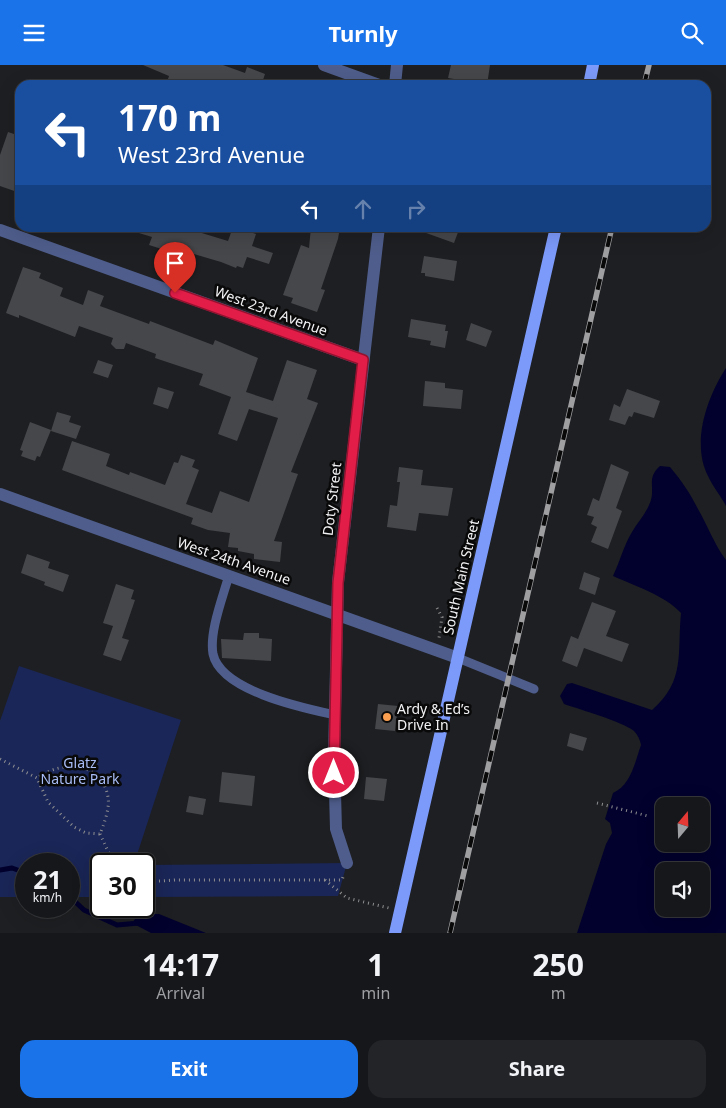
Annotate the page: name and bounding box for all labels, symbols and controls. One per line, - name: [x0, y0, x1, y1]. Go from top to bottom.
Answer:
- text: Turnly: [328, 18, 398, 48]
- icon: menu: [20, 19, 48, 47]
- icon: search: [678, 19, 706, 47]
- text: 170 m: [118, 94, 221, 141]
- icon: left: [35, 100, 100, 165]
- text: West 23rd Avenue: [118, 139, 305, 169]
- icon: left: [296, 195, 324, 223]
- icon: ahead: [349, 195, 377, 223]
- icon: right: [402, 195, 430, 223]
- pin: [154, 242, 196, 293]
- icon: arrive: [161, 249, 189, 277]
- street label: West 23rd Avenue: [212, 281, 330, 340]
- street label: Doty Street: [318, 461, 345, 537]
- street label: South Main Street: [438, 517, 483, 636]
- street label: West 24th Avenue: [175, 532, 293, 589]
- place label: Ardy & Ed’s Drive In: [397, 699, 470, 734]
- marker: Ardy & Ed’s Drive In: [381, 711, 393, 723]
- position arrow: [307, 746, 359, 798]
- park label: Glatz Nature Park: [41, 753, 120, 788]
- north arrow: [655, 797, 710, 853]
- map controls: [655, 797, 710, 917]
- speed limit sign: 30: [90, 853, 155, 918]
- text: 21: [33, 862, 62, 896]
- button: sound: [655, 862, 710, 917]
- text: km/h: [33, 889, 62, 906]
- text: 14:17: [142, 944, 219, 985]
- text: 1: [367, 944, 384, 985]
- text: 250: [532, 944, 584, 985]
- text: Arrival: [156, 982, 205, 1004]
- text: min: [361, 982, 390, 1004]
- text: m: [551, 982, 566, 1004]
- button: Exit: [20, 1040, 358, 1098]
- button: Share: [368, 1040, 706, 1098]

